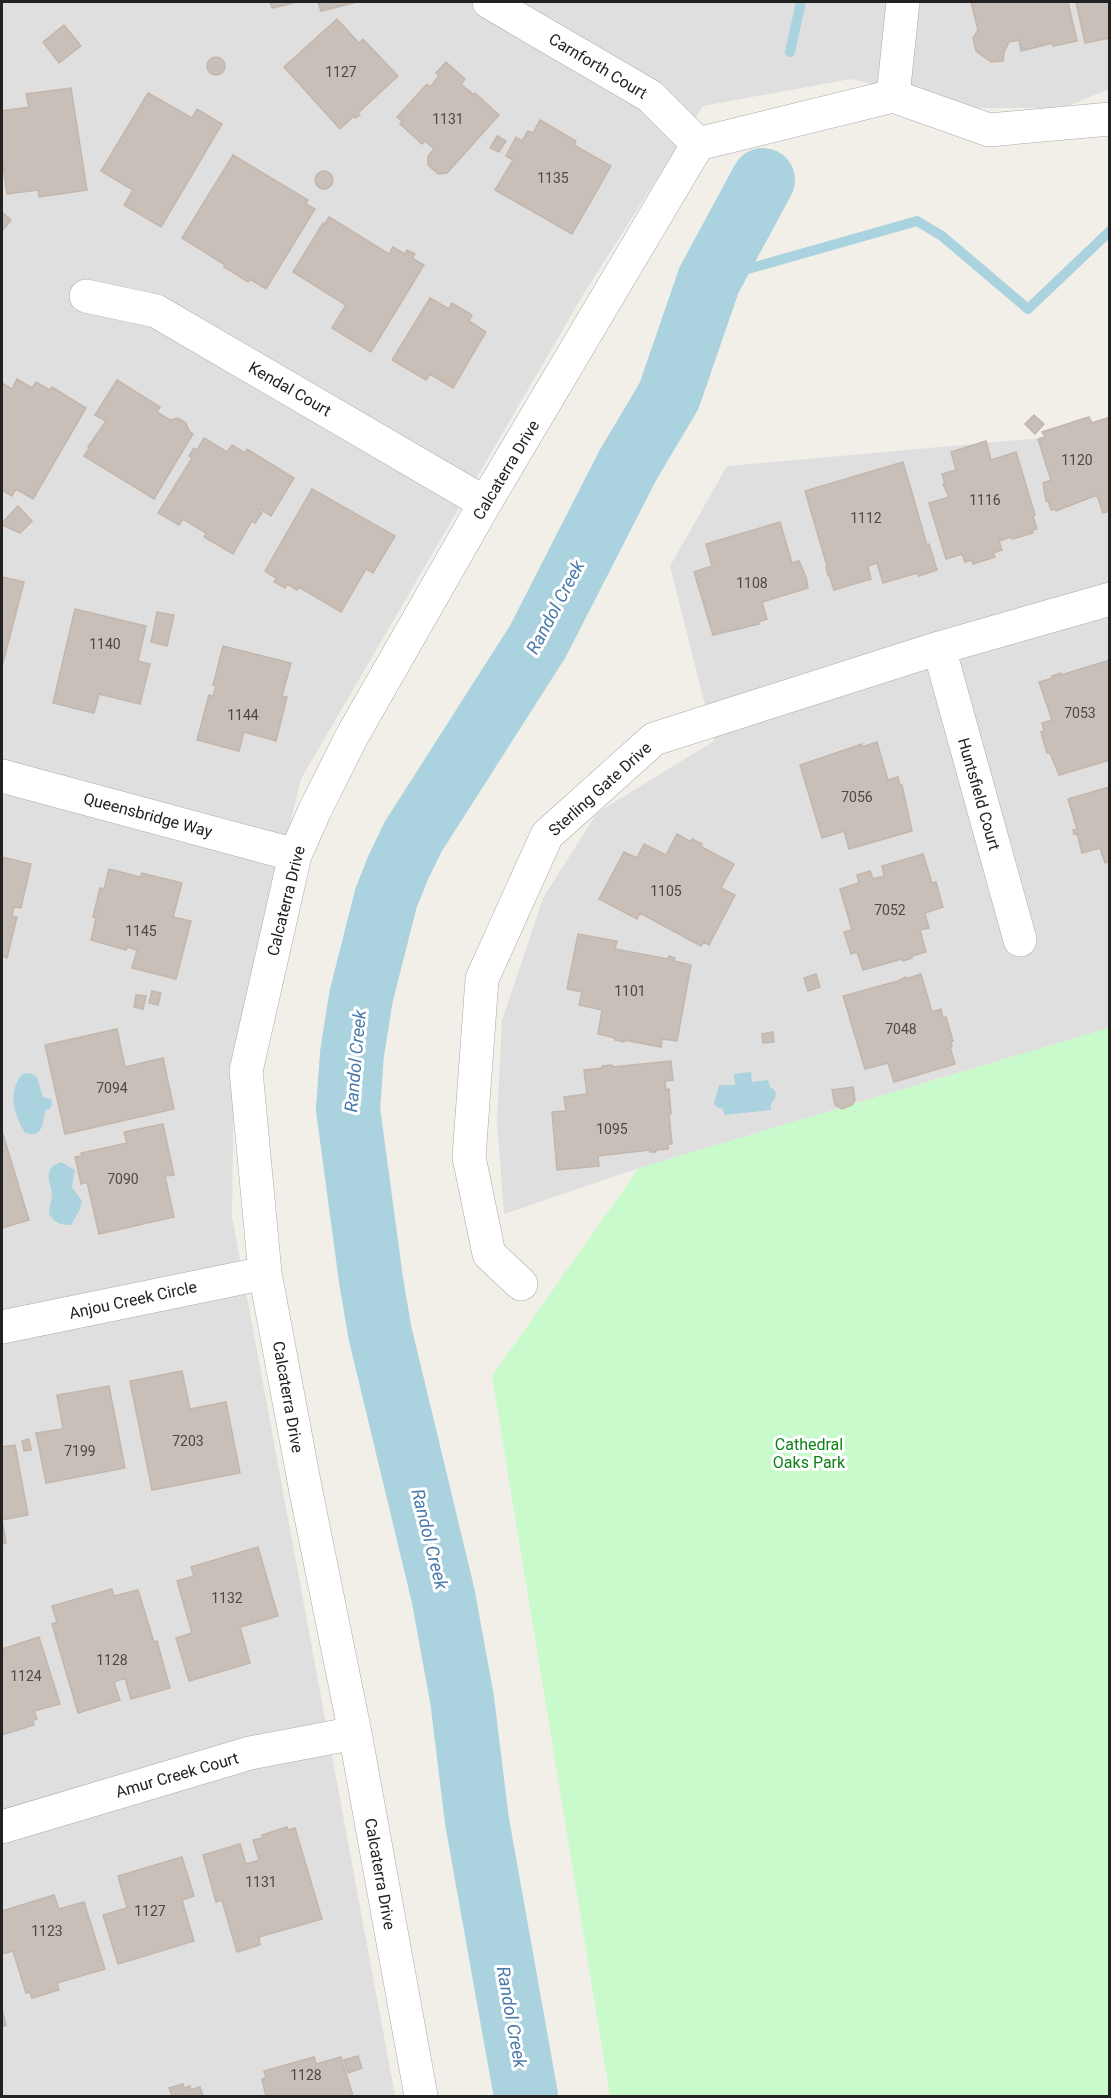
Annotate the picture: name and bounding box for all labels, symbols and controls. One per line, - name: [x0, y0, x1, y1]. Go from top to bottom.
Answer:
- street label: Carnforth Court: [545, 29, 651, 103]
- house number: 1127: [325, 64, 357, 80]
- house number: 1131: [432, 111, 464, 127]
- house number: 1135: [537, 170, 569, 186]
- street label: Kendal Court: [245, 358, 335, 420]
- street label: Calcaterra Drive: [469, 417, 543, 523]
- house number: 1120: [1061, 452, 1093, 468]
- house number: 1116: [969, 492, 1001, 508]
- house number: 1112: [850, 510, 882, 526]
- water label: Randol Creek: [522, 556, 589, 657]
- house number: 1108: [736, 575, 768, 591]
- house number: 1140: [89, 636, 121, 652]
- house number: 7053: [1064, 705, 1096, 721]
- house number: 1144: [227, 707, 259, 723]
- street label: Huntsfield Court: [954, 736, 1004, 852]
- street label: Sterling Gate Drive: [545, 738, 655, 840]
- street label: Queensbridge Way: [81, 789, 215, 841]
- house number: 7056: [841, 789, 873, 805]
- street label: Calcaterra Drive: [263, 844, 309, 958]
- house number: 1105: [650, 883, 682, 899]
- house number: 7052: [874, 902, 906, 918]
- house number: 1145: [125, 923, 157, 939]
- house number: 1101: [614, 983, 646, 999]
- water label: Randol Creek: [340, 1008, 370, 1113]
- house number: 7048: [885, 1021, 917, 1037]
- house number: 7094: [96, 1080, 128, 1096]
- house number: 1095: [596, 1121, 628, 1137]
- house number: 7090: [107, 1171, 139, 1187]
- street label: Anjou Creek Circle: [67, 1277, 199, 1323]
- street label: Calcaterra Drive: [269, 1340, 307, 1454]
- house number: 7203: [172, 1433, 204, 1449]
- park label: Cathedral Oaks Park: [773, 1435, 846, 1472]
- house number: 7199: [64, 1443, 96, 1459]
- water label: Randol Creek: [407, 1487, 453, 1593]
- house number: 1132: [211, 1590, 243, 1606]
- house number: 1128: [96, 1652, 128, 1668]
- house number: 1124: [10, 1668, 42, 1684]
- street label: Amur Creek Court: [113, 1748, 241, 1802]
- street label: Calcaterra Drive: [361, 1817, 399, 1931]
- house number: 1131: [245, 1874, 277, 1890]
- house number: 1127: [134, 1903, 166, 1919]
- house number: 1123: [31, 1923, 63, 1939]
- water label: Randol Creek: [493, 1965, 531, 2071]
- house number: 1128: [290, 2067, 322, 2083]

